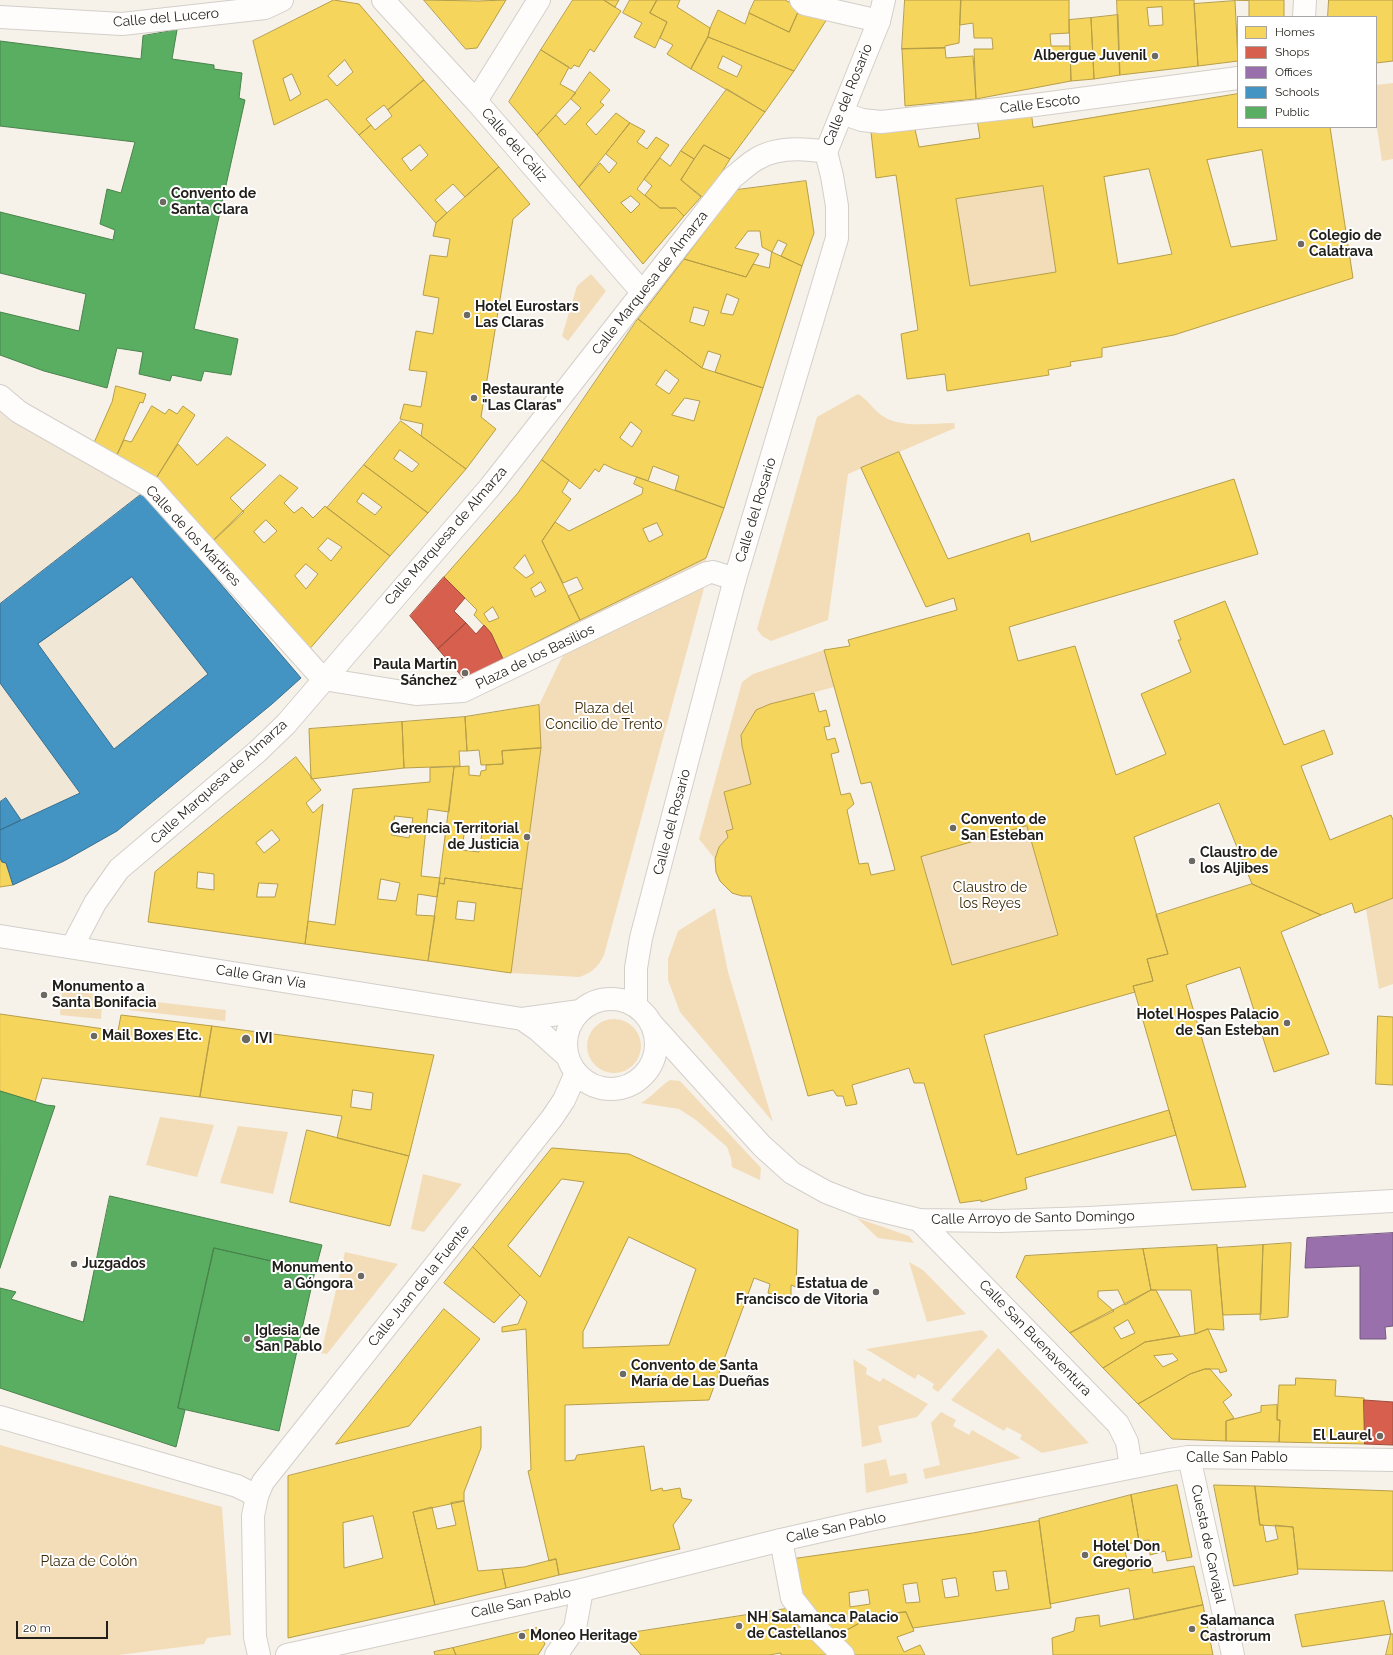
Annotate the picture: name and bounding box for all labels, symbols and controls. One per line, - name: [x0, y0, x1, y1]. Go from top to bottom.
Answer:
- street label: Calle del Lucero: [112, 5, 220, 31]
- legend: [1237, 16, 1377, 128]
- text: Homes: [1275, 25, 1315, 39]
- street label: Calle del Rosario: [820, 41, 876, 149]
- text: Shops: [1275, 45, 1310, 59]
- place label: Albergue Juvenil: [1034, 48, 1147, 64]
- marker: Albergue Juvenil: [1150, 51, 1160, 61]
- text: Offices: [1275, 65, 1312, 79]
- text: Schools: [1275, 85, 1319, 99]
- street label: Calle Escoto: [999, 91, 1081, 117]
- street label: Calle del Cáliz: [478, 105, 550, 185]
- text: Public: [1275, 105, 1309, 119]
- place label: Convento de Santa Clara: [171, 186, 256, 218]
- marker: Convento de Santa Clara: [158, 197, 168, 207]
- street label: Calle Marquesa de Almarza: [589, 208, 711, 358]
- place label: Colegio de Calatrava: [1309, 228, 1382, 260]
- marker: Colegio de Calatrava: [1296, 239, 1306, 249]
- place label: Hotel Eurostars Las Claras: [475, 299, 579, 332]
- marker: Hotel Eurostars Las Claras: [462, 310, 472, 320]
- place label: Restaurante "Las Claras": [482, 382, 564, 414]
- marker: Restaurante "Las Claras": [469, 393, 479, 403]
- street label: Calle del Rosario: [732, 455, 780, 565]
- street label: Calle Marquesa de Almarza: [381, 463, 511, 609]
- street label: Calle de los Mártires: [142, 482, 244, 590]
- street label: Plaza de los Basilios: [473, 621, 597, 693]
- place label: Paula Martín Sánchez: [373, 657, 457, 690]
- marker: Paula Martín Sánchez: [460, 668, 470, 678]
- park label: Plaza del Concilio de Trento: [545, 701, 663, 734]
- street label: Calle Marquesa de Almarza: [147, 716, 291, 848]
- street label: Calle del Rosario: [650, 767, 694, 877]
- place label: Convento de San Esteban: [961, 812, 1046, 844]
- place label: Gerencia Territorial de Justicia: [390, 821, 519, 854]
- marker: Convento de San Esteban: [948, 823, 958, 833]
- marker: Gerencia Territorial de Justicia: [522, 832, 532, 842]
- place label: Claustro de los Aljibes: [1200, 845, 1278, 878]
- marker: Claustro de los Aljibes: [1187, 856, 1197, 866]
- park label: Claustro de los Reyes: [953, 880, 1027, 912]
- street label: Calle Gran Vía: [215, 962, 307, 992]
- place label: Monumento a Santa Bonifacia: [52, 979, 156, 1012]
- marker: Monumento a Santa Bonifacia: [39, 990, 49, 1000]
- place label: Hotel Hospes Palacio de San Esteban: [1137, 1007, 1279, 1040]
- marker: Hotel Hospes Palacio de San Esteban: [1282, 1018, 1292, 1028]
- place label: Mail Boxes Etc.: [102, 1028, 202, 1044]
- marker: Mail Boxes Etc.: [89, 1031, 99, 1041]
- place label: IVI: [255, 1031, 272, 1047]
- marker: IVI: [240, 1033, 252, 1045]
- street label: Calle Arroyo de Santo Domingo: [931, 1208, 1135, 1228]
- street label: Calle Juan de la Fuente: [365, 1222, 473, 1350]
- place label: Juzgados: [82, 1256, 146, 1272]
- marker: Juzgados: [69, 1259, 79, 1269]
- place label: Monumento a Góngora: [272, 1260, 353, 1292]
- marker: Monumento a Góngora: [356, 1271, 366, 1281]
- place label: Estatua de Francisco de Vitoria: [736, 1276, 868, 1308]
- street label: Calle San Buenaventura: [975, 1276, 1095, 1400]
- marker: Estatua de Francisco de Vitoria: [871, 1287, 881, 1297]
- place label: Iglesia de San Pablo: [255, 1323, 322, 1356]
- marker: Iglesia de San Pablo: [242, 1334, 252, 1344]
- place label: Convento de Santa María de Las Dueñas: [631, 1358, 769, 1390]
- marker: Convento de Santa María de Las Dueñas: [618, 1369, 628, 1379]
- place label: El Laurel: [1313, 1428, 1372, 1444]
- marker: El Laurel: [1375, 1431, 1385, 1441]
- street label: Calle San Pablo: [1186, 1450, 1288, 1466]
- street label: Cuesta de Carvajal: [1187, 1483, 1229, 1605]
- street label: Calle San Pablo: [785, 1509, 887, 1547]
- place label: Hotel Don Gregorio: [1093, 1539, 1160, 1572]
- marker: Hotel Don Gregorio: [1080, 1550, 1090, 1560]
- park label: Plaza de Colón: [41, 1554, 137, 1570]
- street label: Calle San Pablo: [470, 1584, 572, 1622]
- place label: NH Salamanca Palacio de Castellanos: [747, 1610, 898, 1642]
- scale bar: [18, 1613, 110, 1639]
- place label: Salamanca Castrorum: [1200, 1613, 1275, 1646]
- text: 20 m: [23, 1621, 51, 1635]
- marker: NH Salamanca Palacio de Castellanos: [734, 1621, 744, 1631]
- marker: Salamanca Castrorum: [1187, 1624, 1197, 1634]
- place label: Moneo Heritage: [530, 1628, 638, 1644]
- marker: Moneo Heritage: [517, 1631, 527, 1641]

